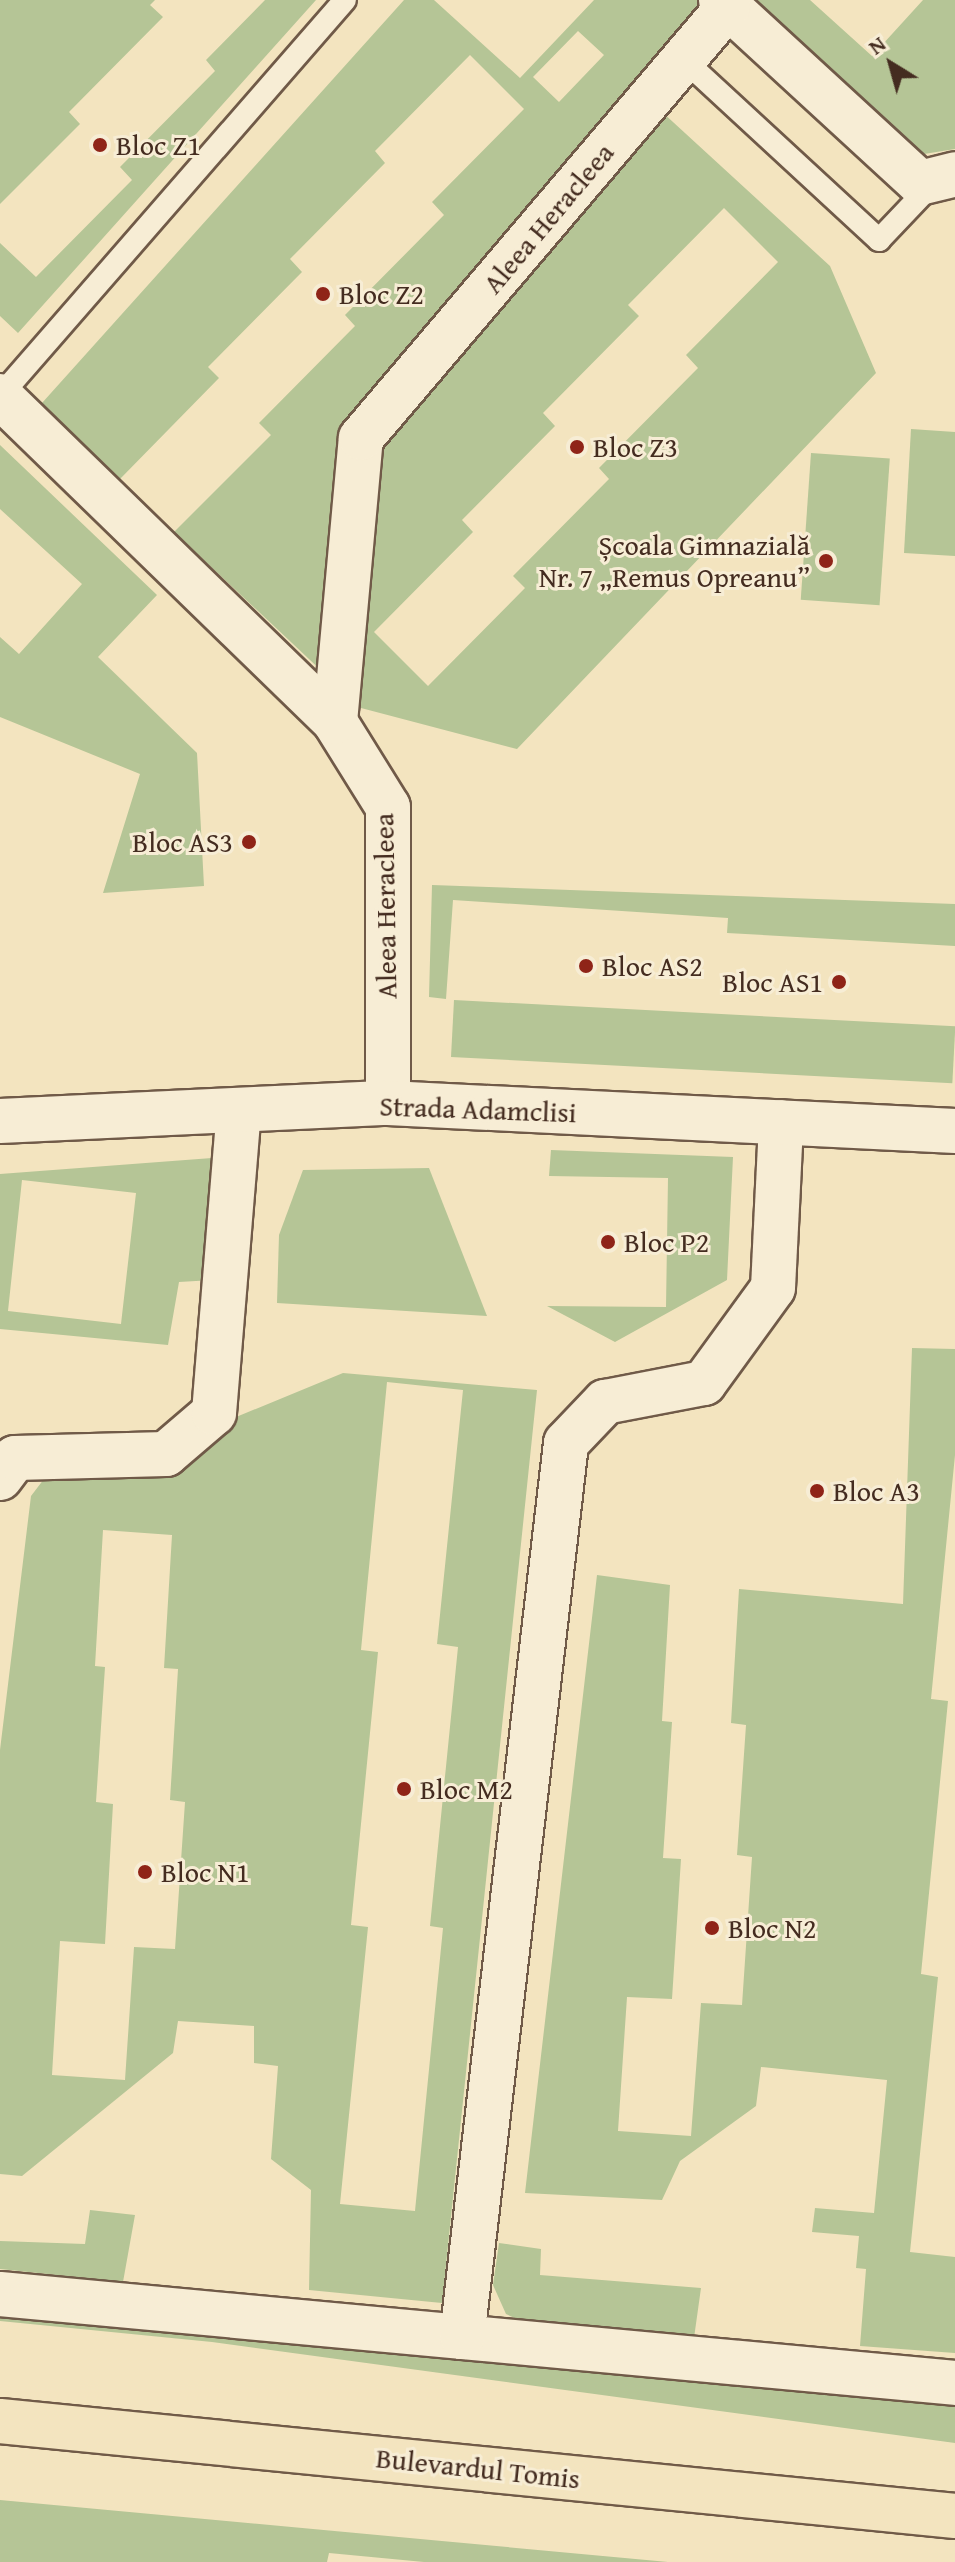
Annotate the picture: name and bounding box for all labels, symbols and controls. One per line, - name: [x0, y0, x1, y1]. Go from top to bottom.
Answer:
- north arrow: [851, 24, 931, 104]
- text: N: [861, 28, 892, 62]
- place label: Bloc Z1: [116, 128, 201, 162]
- marker: Bloc Z1: [91, 136, 109, 154]
- street label: Aleea Heracleea: [475, 136, 621, 300]
- place label: Bloc Z2: [339, 277, 424, 311]
- marker: Bloc Z2: [314, 285, 332, 303]
- place label: Bloc Z3: [593, 430, 678, 464]
- marker: Bloc Z3: [568, 438, 586, 456]
- place label: Școala Gimnazială Nr. 7 „Remus Opreanu”: [539, 528, 810, 594]
- marker: Școala Gimnazială Nr. 7 „Remus Opreanu”: [817, 552, 835, 570]
- street label: Aleea Heracleea: [367, 813, 403, 999]
- place label: Bloc AS3: [132, 825, 233, 859]
- marker: Bloc AS3: [240, 833, 258, 851]
- place label: Bloc AS2: [602, 949, 703, 983]
- marker: Bloc AS2: [577, 957, 595, 975]
- place label: Bloc AS1: [722, 965, 823, 999]
- marker: Bloc AS1: [830, 973, 848, 991]
- street label: Strada Adamclisi: [379, 1089, 577, 1129]
- place label: Bloc P2: [624, 1225, 709, 1259]
- marker: Bloc P2: [599, 1233, 617, 1251]
- place label: Bloc A3: [833, 1474, 920, 1508]
- marker: Bloc A3: [808, 1482, 826, 1500]
- place label: Bloc M2: [420, 1772, 513, 1806]
- marker: Bloc M2: [395, 1780, 413, 1798]
- place label: Bloc N1: [161, 1855, 249, 1889]
- marker: Bloc N1: [136, 1863, 154, 1881]
- place label: Bloc N2: [728, 1911, 816, 1945]
- marker: Bloc N2: [703, 1919, 721, 1937]
- street label: Bulevardul Tomis: [374, 2441, 582, 2495]

